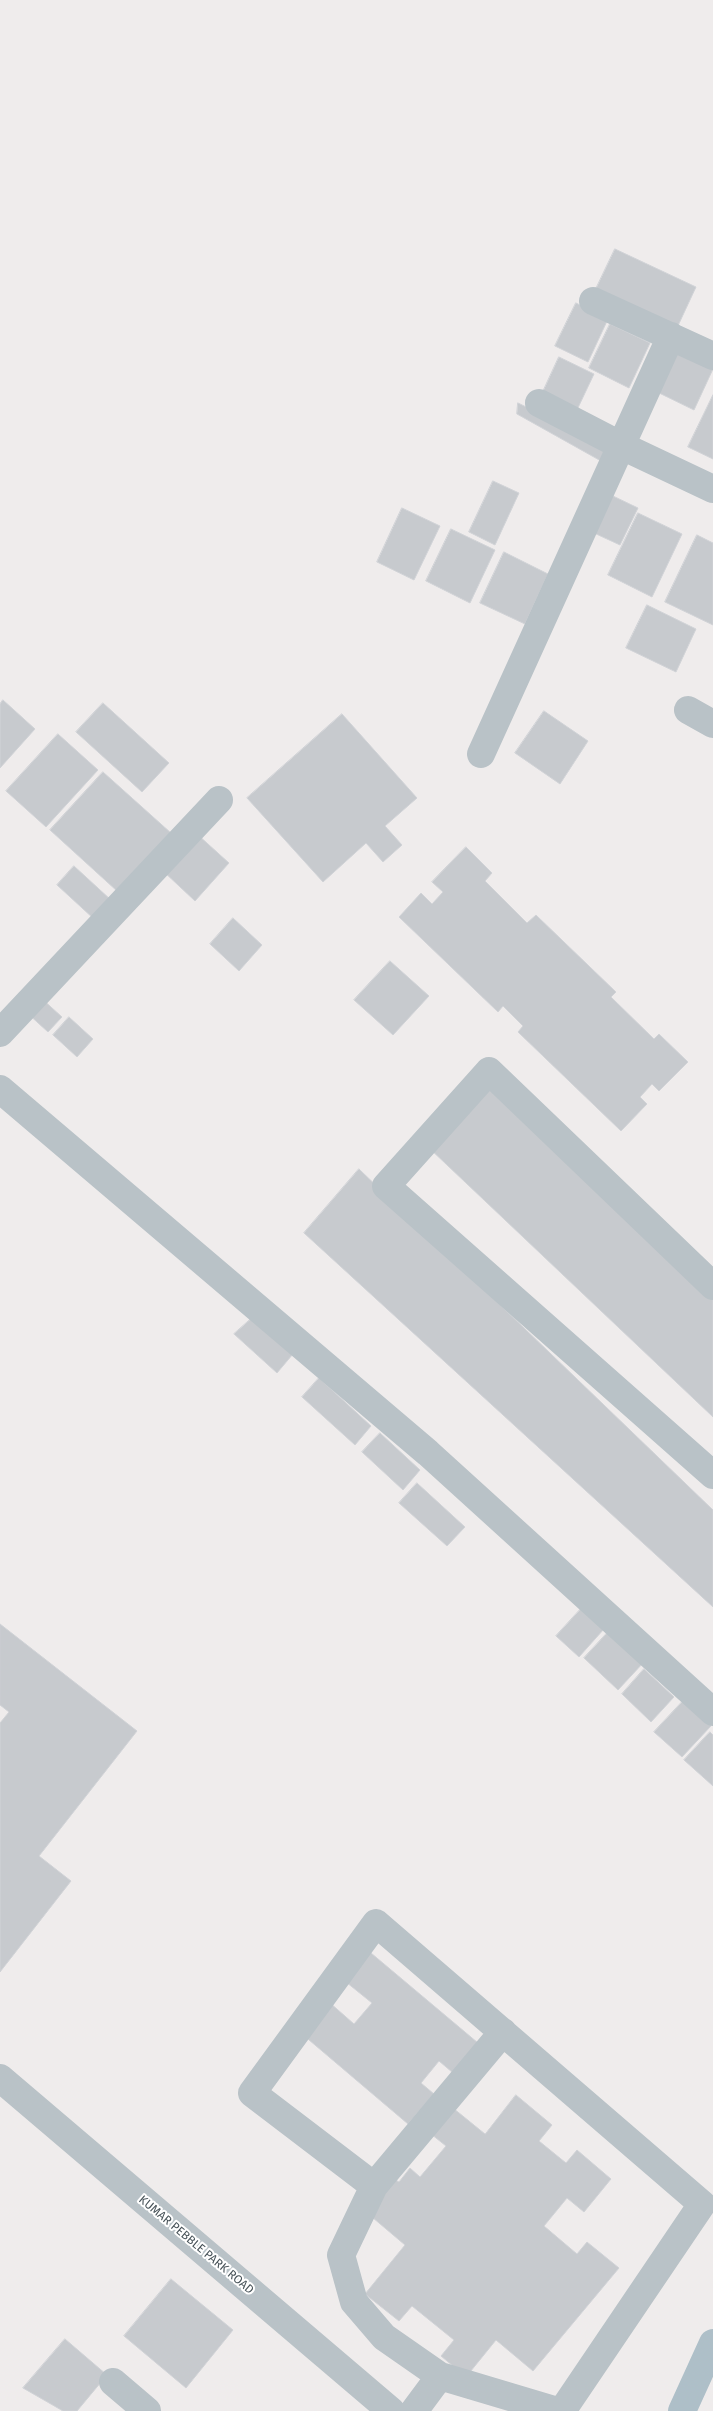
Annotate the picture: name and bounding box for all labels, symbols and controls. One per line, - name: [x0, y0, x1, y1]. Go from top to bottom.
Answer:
- street label: KUMAR PEBBLE PARK ROAD: [136, 2193, 256, 2297]

